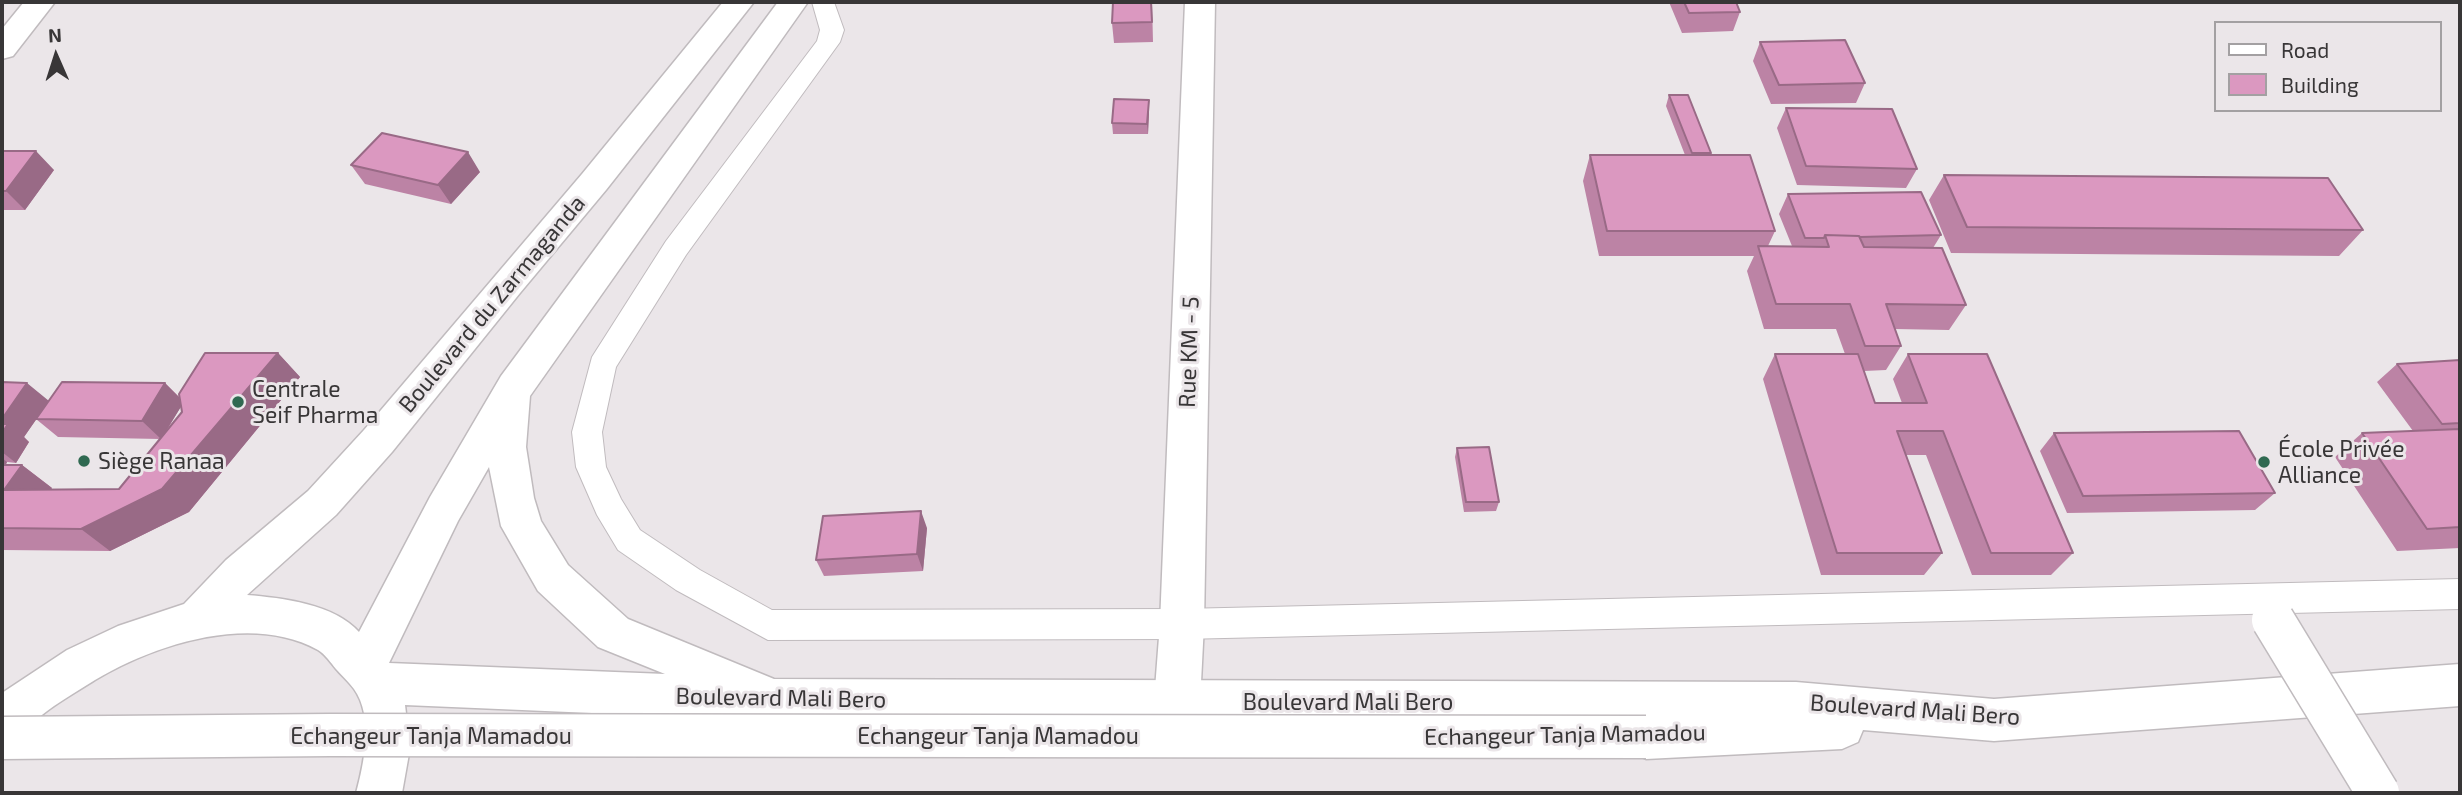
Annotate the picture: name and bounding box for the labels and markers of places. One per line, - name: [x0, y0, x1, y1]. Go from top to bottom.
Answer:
- place label: Centrale Seif Pharma: [252, 375, 378, 429]
- marker: Centrale Seif Pharma: [230, 394, 246, 410]
- place label: École Privée Alliance: [2278, 435, 2405, 489]
- place label: Siège Ranaa: [98, 447, 225, 475]
- marker: Siège Ranaa: [76, 453, 92, 469]
- marker: École Privée Alliance: [2256, 454, 2272, 470]

